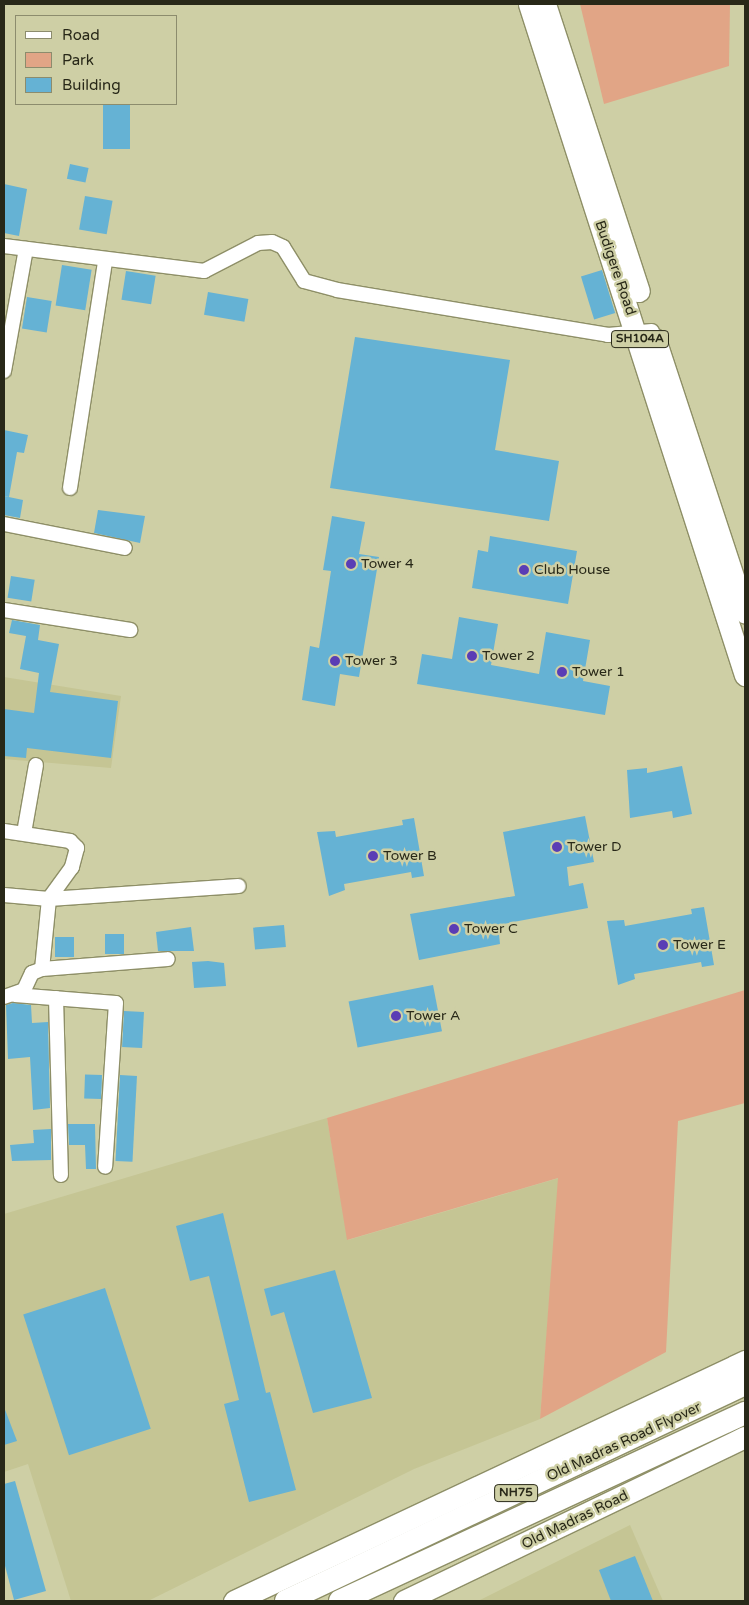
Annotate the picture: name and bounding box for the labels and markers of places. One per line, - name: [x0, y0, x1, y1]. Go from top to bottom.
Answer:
- place label: Tower 4: [361, 556, 414, 572]
- marker: Tower 4: [345, 558, 357, 570]
- place label: Club House: [534, 562, 610, 578]
- marker: Club House: [518, 564, 530, 576]
- place label: Tower 2: [482, 648, 535, 664]
- marker: Tower 2: [466, 650, 478, 662]
- place label: Tower 3: [345, 653, 398, 669]
- marker: Tower 3: [329, 655, 341, 667]
- place label: Tower 1: [572, 664, 625, 680]
- marker: Tower 1: [556, 666, 568, 678]
- place label: Tower D: [567, 839, 621, 855]
- marker: Tower D: [551, 841, 563, 853]
- place label: Tower B: [383, 848, 437, 864]
- marker: Tower B: [367, 850, 379, 862]
- place label: Tower C: [464, 921, 518, 937]
- marker: Tower C: [448, 923, 460, 935]
- place label: Tower E: [673, 937, 726, 953]
- marker: Tower E: [657, 939, 669, 951]
- place label: Tower A: [406, 1008, 460, 1024]
- marker: Tower A: [390, 1010, 402, 1022]

